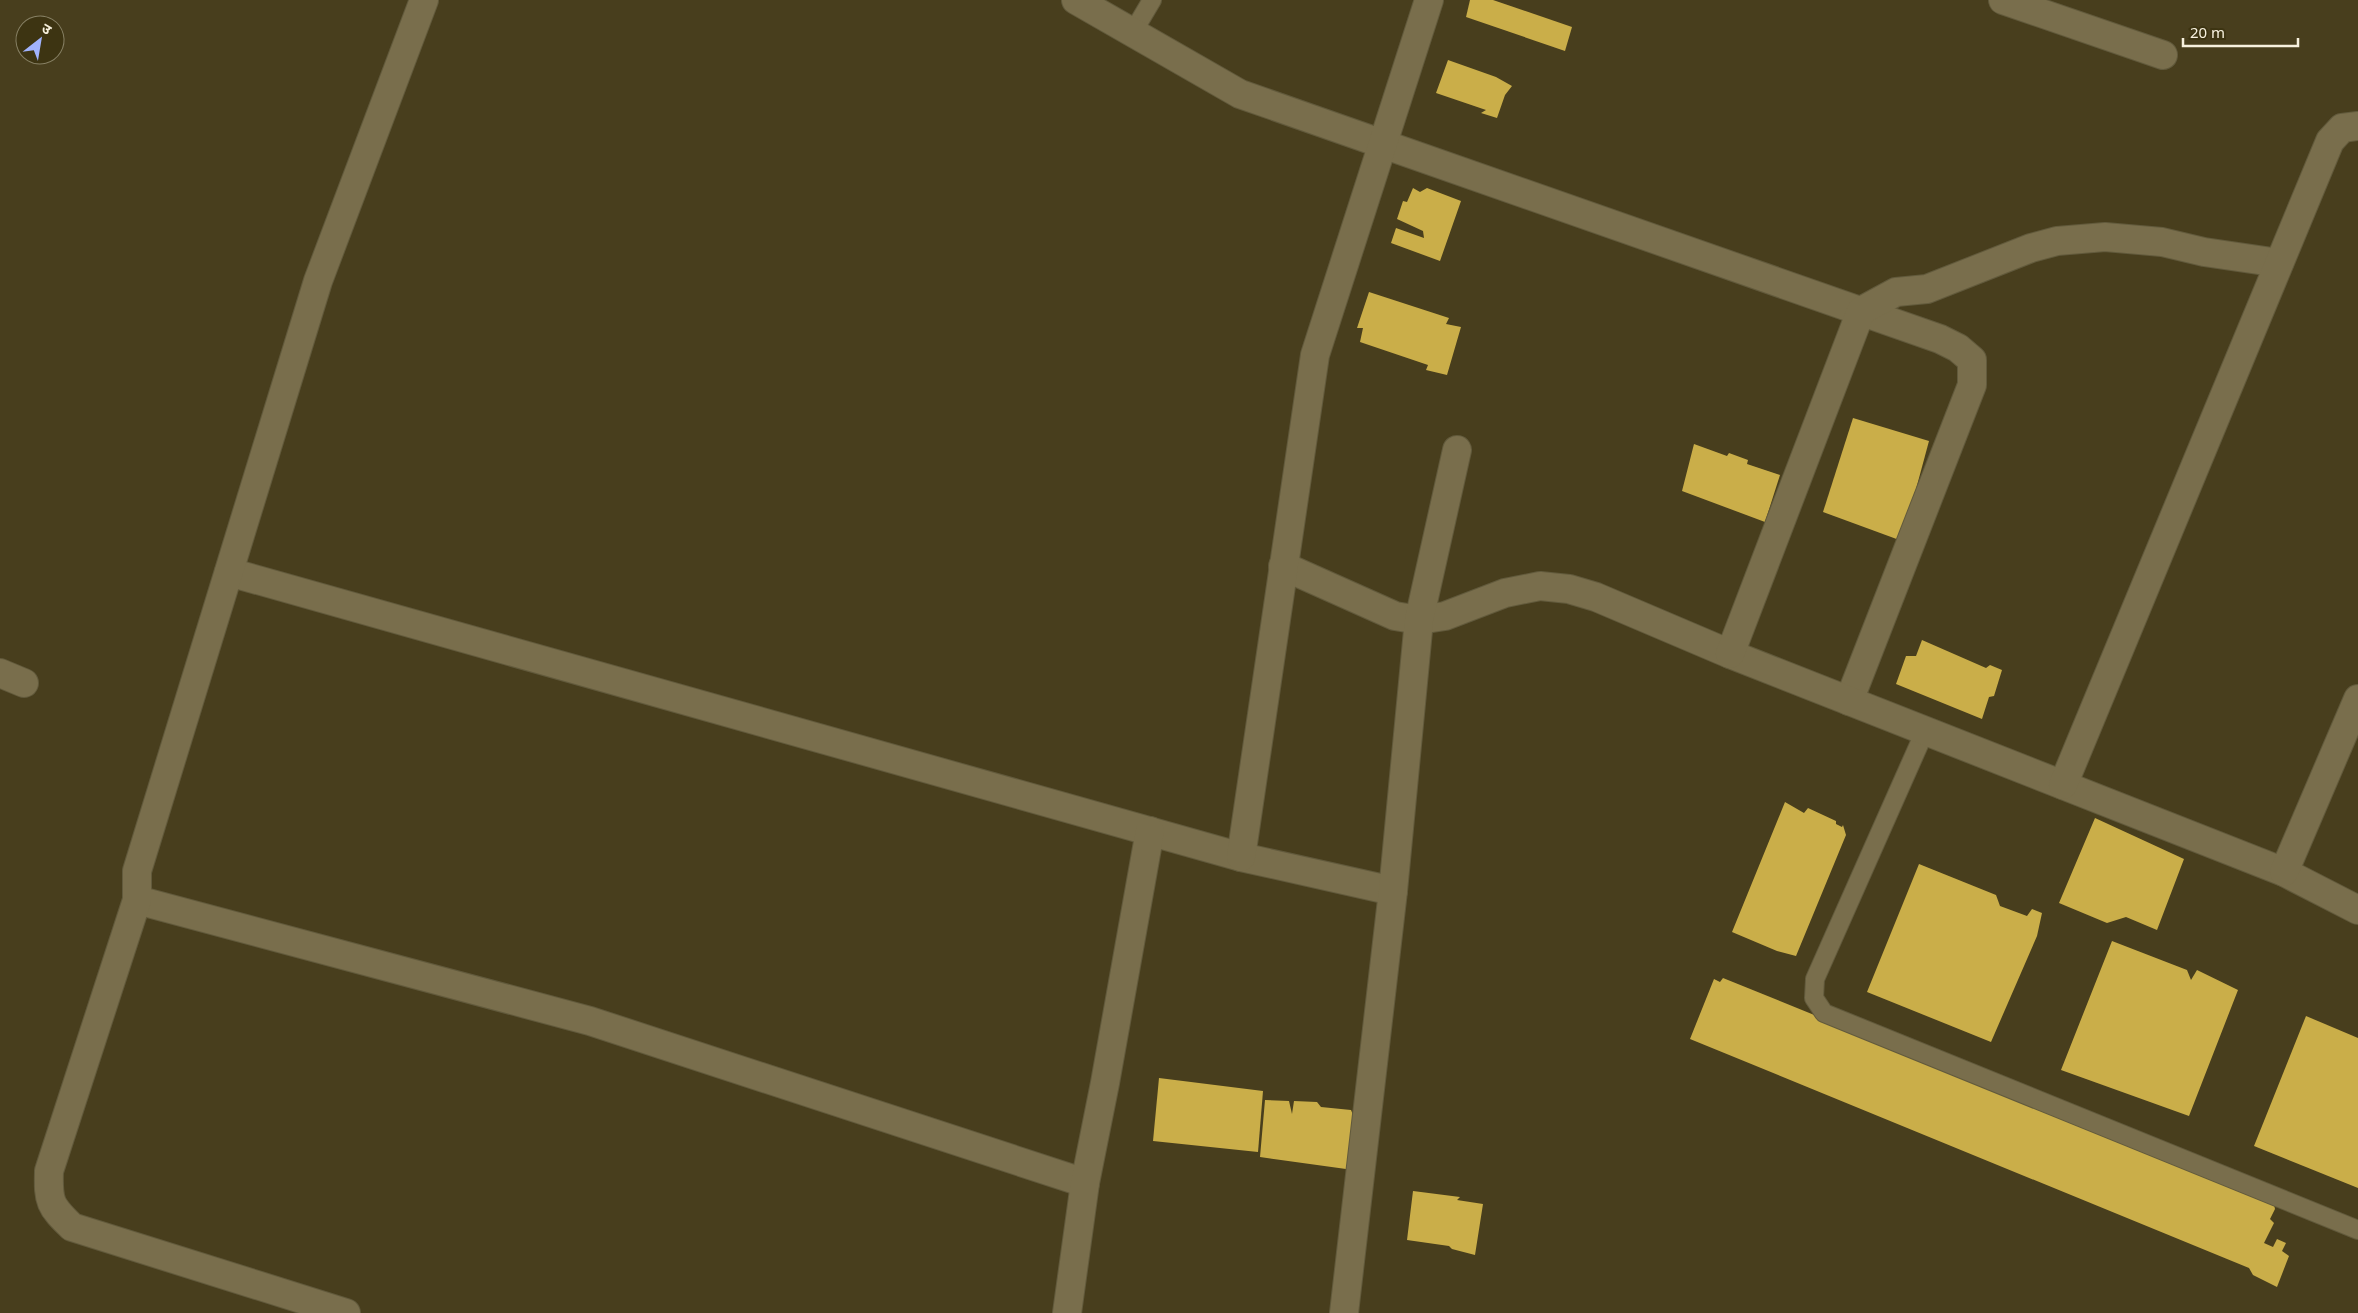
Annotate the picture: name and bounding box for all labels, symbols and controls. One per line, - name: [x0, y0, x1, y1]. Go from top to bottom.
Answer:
- north arrow: [15, 15, 65, 65]
- scale bar: [2183, 15, 2298, 47]
- text: उ: [39, 18, 56, 39]
- text: 20 m: [2190, 22, 2225, 42]

